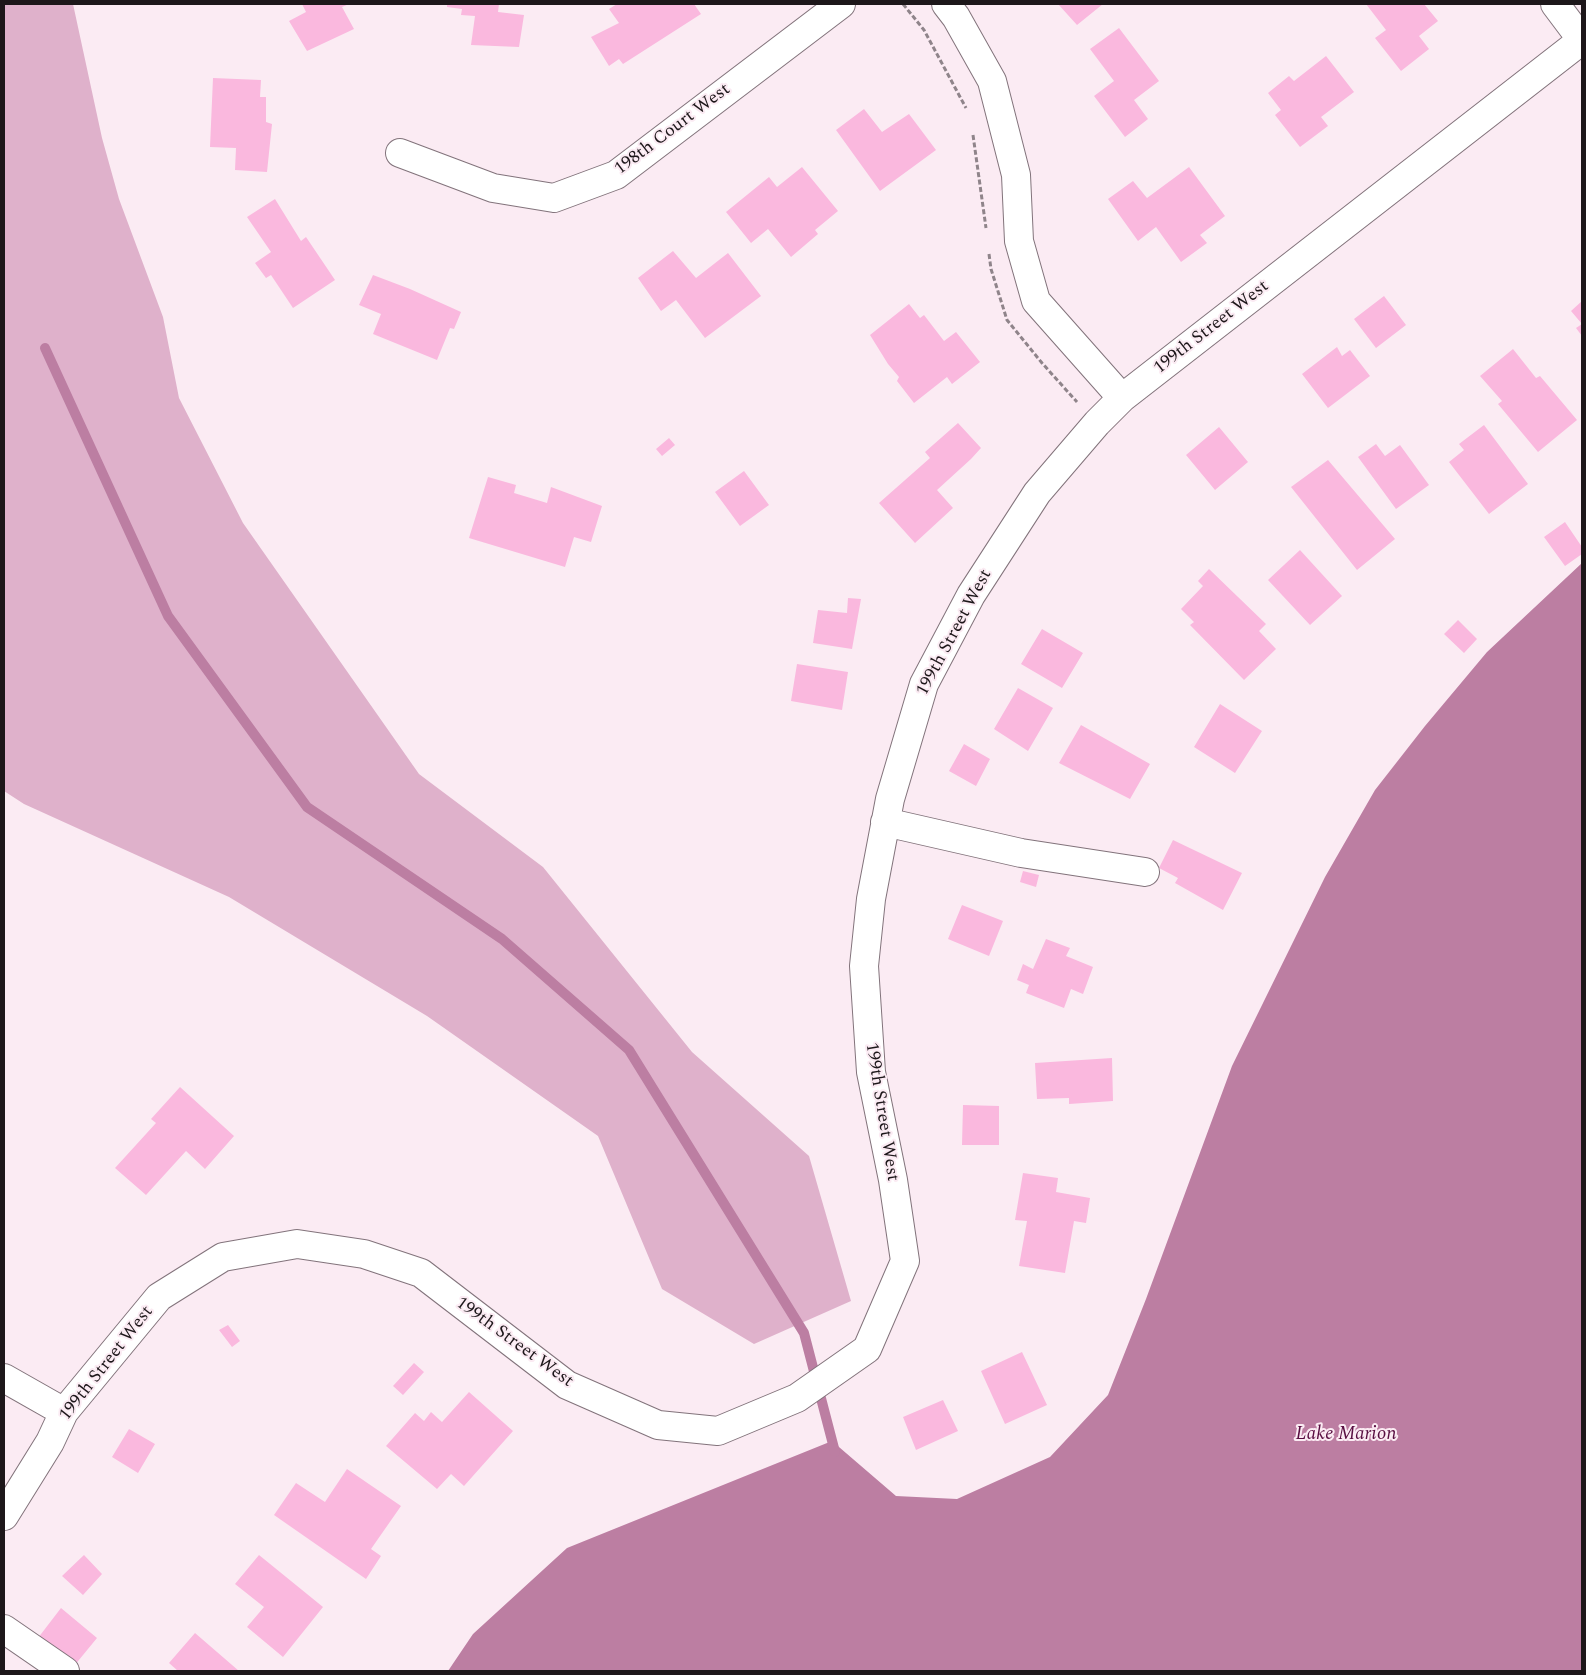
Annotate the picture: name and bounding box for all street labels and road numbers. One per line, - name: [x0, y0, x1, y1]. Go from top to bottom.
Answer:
- street label: 198th Court West: [611, 79, 735, 181]
- street label: 199th Street West: [1150, 276, 1274, 380]
- street label: 199th Street West: [913, 566, 997, 700]
- street label: 199th Street West: [859, 1041, 903, 1183]
- street label: 199th Street West: [451, 1293, 577, 1393]
- street label: 199th Street West: [55, 1302, 159, 1426]

